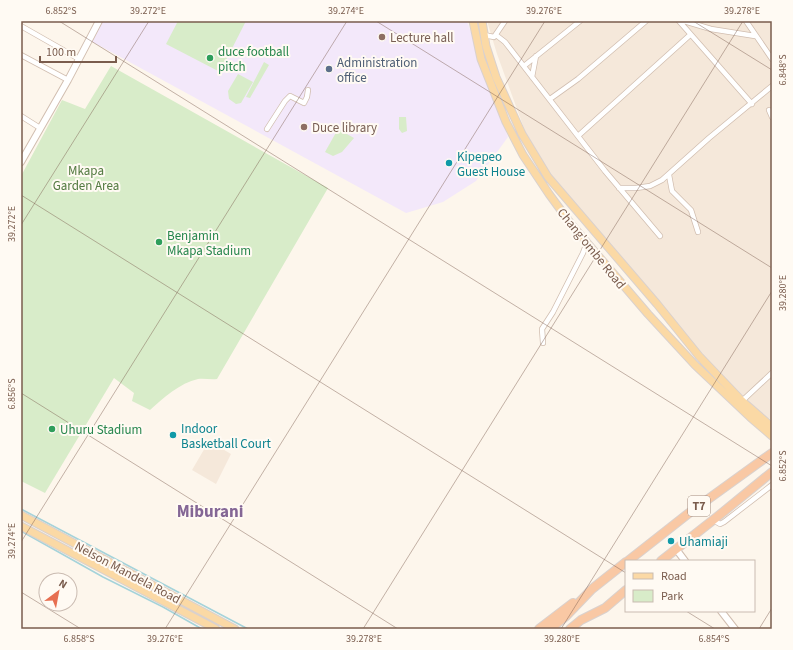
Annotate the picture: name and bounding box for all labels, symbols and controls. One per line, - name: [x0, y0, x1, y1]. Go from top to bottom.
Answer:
- text: 6.852°S: [45, 4, 77, 18]
- text: 39.272°E: [130, 4, 166, 18]
- text: 39.274°E: [328, 4, 364, 18]
- text: 39.276°E: [526, 4, 562, 18]
- text: 39.278°E: [724, 4, 760, 18]
- place label: Lecture hall: [390, 29, 454, 47]
- marker: Lecture hall: [377, 32, 387, 42]
- scale bar: [40, 38, 116, 64]
- place label: duce football pitch: [218, 43, 289, 76]
- text: 100 m: [46, 44, 76, 61]
- marker: duce football pitch: [205, 53, 215, 63]
- place label: Administration office: [337, 54, 417, 87]
- text: 6.848°S: [776, 54, 790, 86]
- marker: Administration office: [324, 64, 334, 74]
- place label: Duce library: [312, 119, 377, 137]
- marker: Duce library: [299, 122, 309, 132]
- place label: Kipepeo Guest House: [457, 148, 525, 181]
- marker: Kipepeo Guest House: [444, 158, 454, 168]
- park label: Mkapa Garden Area: [53, 162, 119, 195]
- street label: Chang'ombe Road: [553, 204, 630, 293]
- text: 39.272°E: [5, 206, 19, 242]
- place label: Benjamin Mkapa Stadium: [167, 227, 251, 260]
- marker: Benjamin Mkapa Stadium: [154, 237, 164, 247]
- text: 39.280°E: [776, 275, 790, 311]
- text: 6.856°S: [5, 378, 19, 410]
- place label: Indoor Basketball Court: [181, 420, 271, 453]
- place label: Uhuru Stadium: [60, 421, 142, 439]
- marker: Uhuru Stadium: [47, 424, 57, 434]
- marker: Indoor Basketball Court: [168, 430, 178, 440]
- text: 6.852°S: [776, 450, 790, 482]
- road number: T7: [688, 496, 710, 516]
- district label: Miburani: [177, 500, 243, 524]
- text: 39.274°E: [5, 523, 19, 559]
- place label: Uhamiaji: [679, 533, 728, 551]
- marker: Uhamiaji: [666, 536, 676, 546]
- street label: Nelson Mandela Road: [71, 537, 184, 608]
- legend: [625, 560, 755, 612]
- text: Road: [661, 568, 687, 585]
- north arrow: [38, 572, 78, 612]
- text: N: [56, 576, 70, 592]
- text: Park: [661, 588, 683, 605]
- text: 6.858°S: [63, 632, 95, 646]
- text: 39.276°E: [147, 632, 183, 646]
- text: 39.278°E: [346, 632, 382, 646]
- text: 39.280°E: [544, 632, 580, 646]
- text: 6.854°S: [698, 632, 730, 646]

